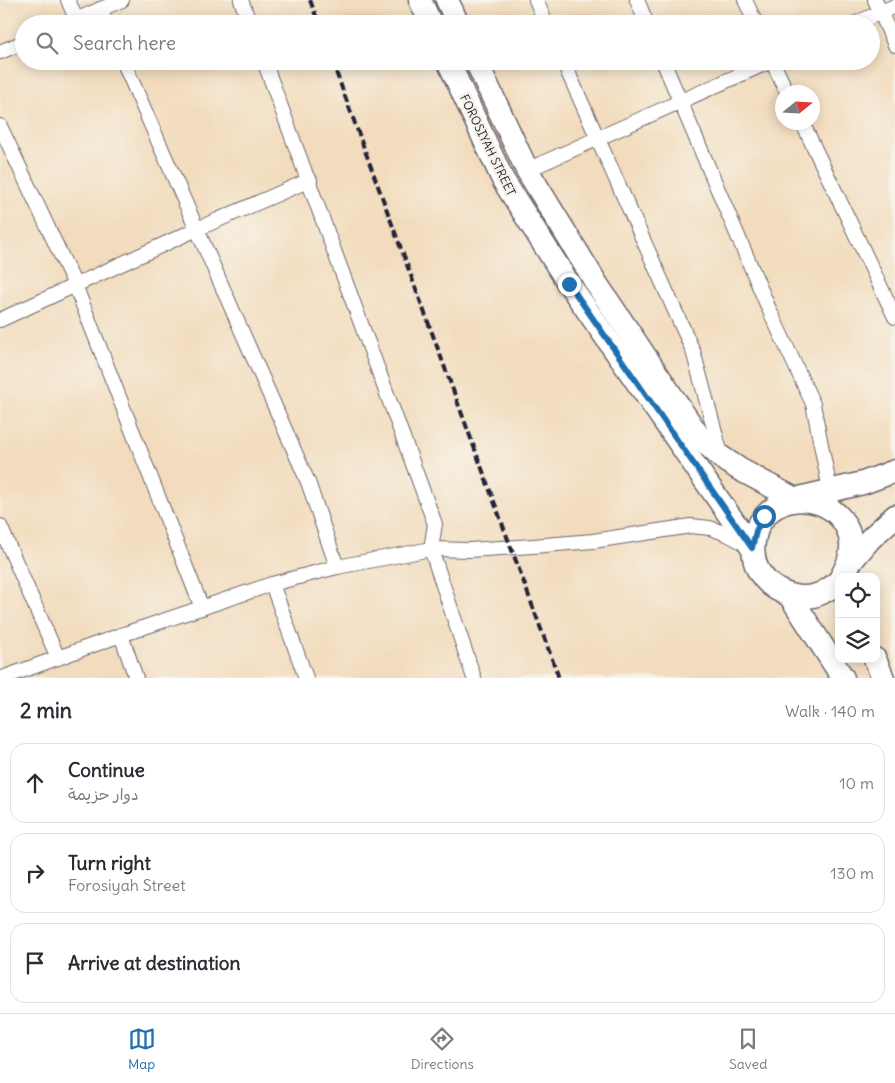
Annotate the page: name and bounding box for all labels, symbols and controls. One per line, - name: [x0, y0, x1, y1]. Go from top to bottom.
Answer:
- search box: [15, 15, 880, 70]
- icon: search: [33, 29, 61, 57]
- text: Search here: [73, 31, 176, 55]
- north arrow: [775, 85, 820, 130]
- street label: FOROSIYAH STREET: [457, 92, 519, 198]
- route end: [558, 273, 581, 296]
- route start: [753, 505, 776, 528]
- map controls: [835, 573, 880, 663]
- button: locate: [835, 573, 880, 618]
- button: layers: [835, 618, 880, 663]
- text: 2 min: [20, 697, 72, 724]
- text: Walk · 140 m: [785, 701, 875, 721]
- text: Continue: [68, 758, 145, 782]
- icon: ahead: [21, 769, 49, 797]
- text: 10 m: [839, 773, 874, 793]
- text: دوار حزيمة: [68, 784, 139, 804]
- text: Turn right: [68, 851, 151, 875]
- icon: right: [21, 859, 49, 887]
- text: 130 m: [830, 863, 874, 883]
- text: Forosiyah Street: [68, 875, 186, 895]
- icon: arrive: [21, 949, 49, 977]
- text: Arrive at destination: [68, 951, 241, 975]
- tab: Map: [128, 1025, 156, 1073]
- tab: Directions: [411, 1025, 474, 1073]
- tab: Saved: [729, 1025, 767, 1073]

